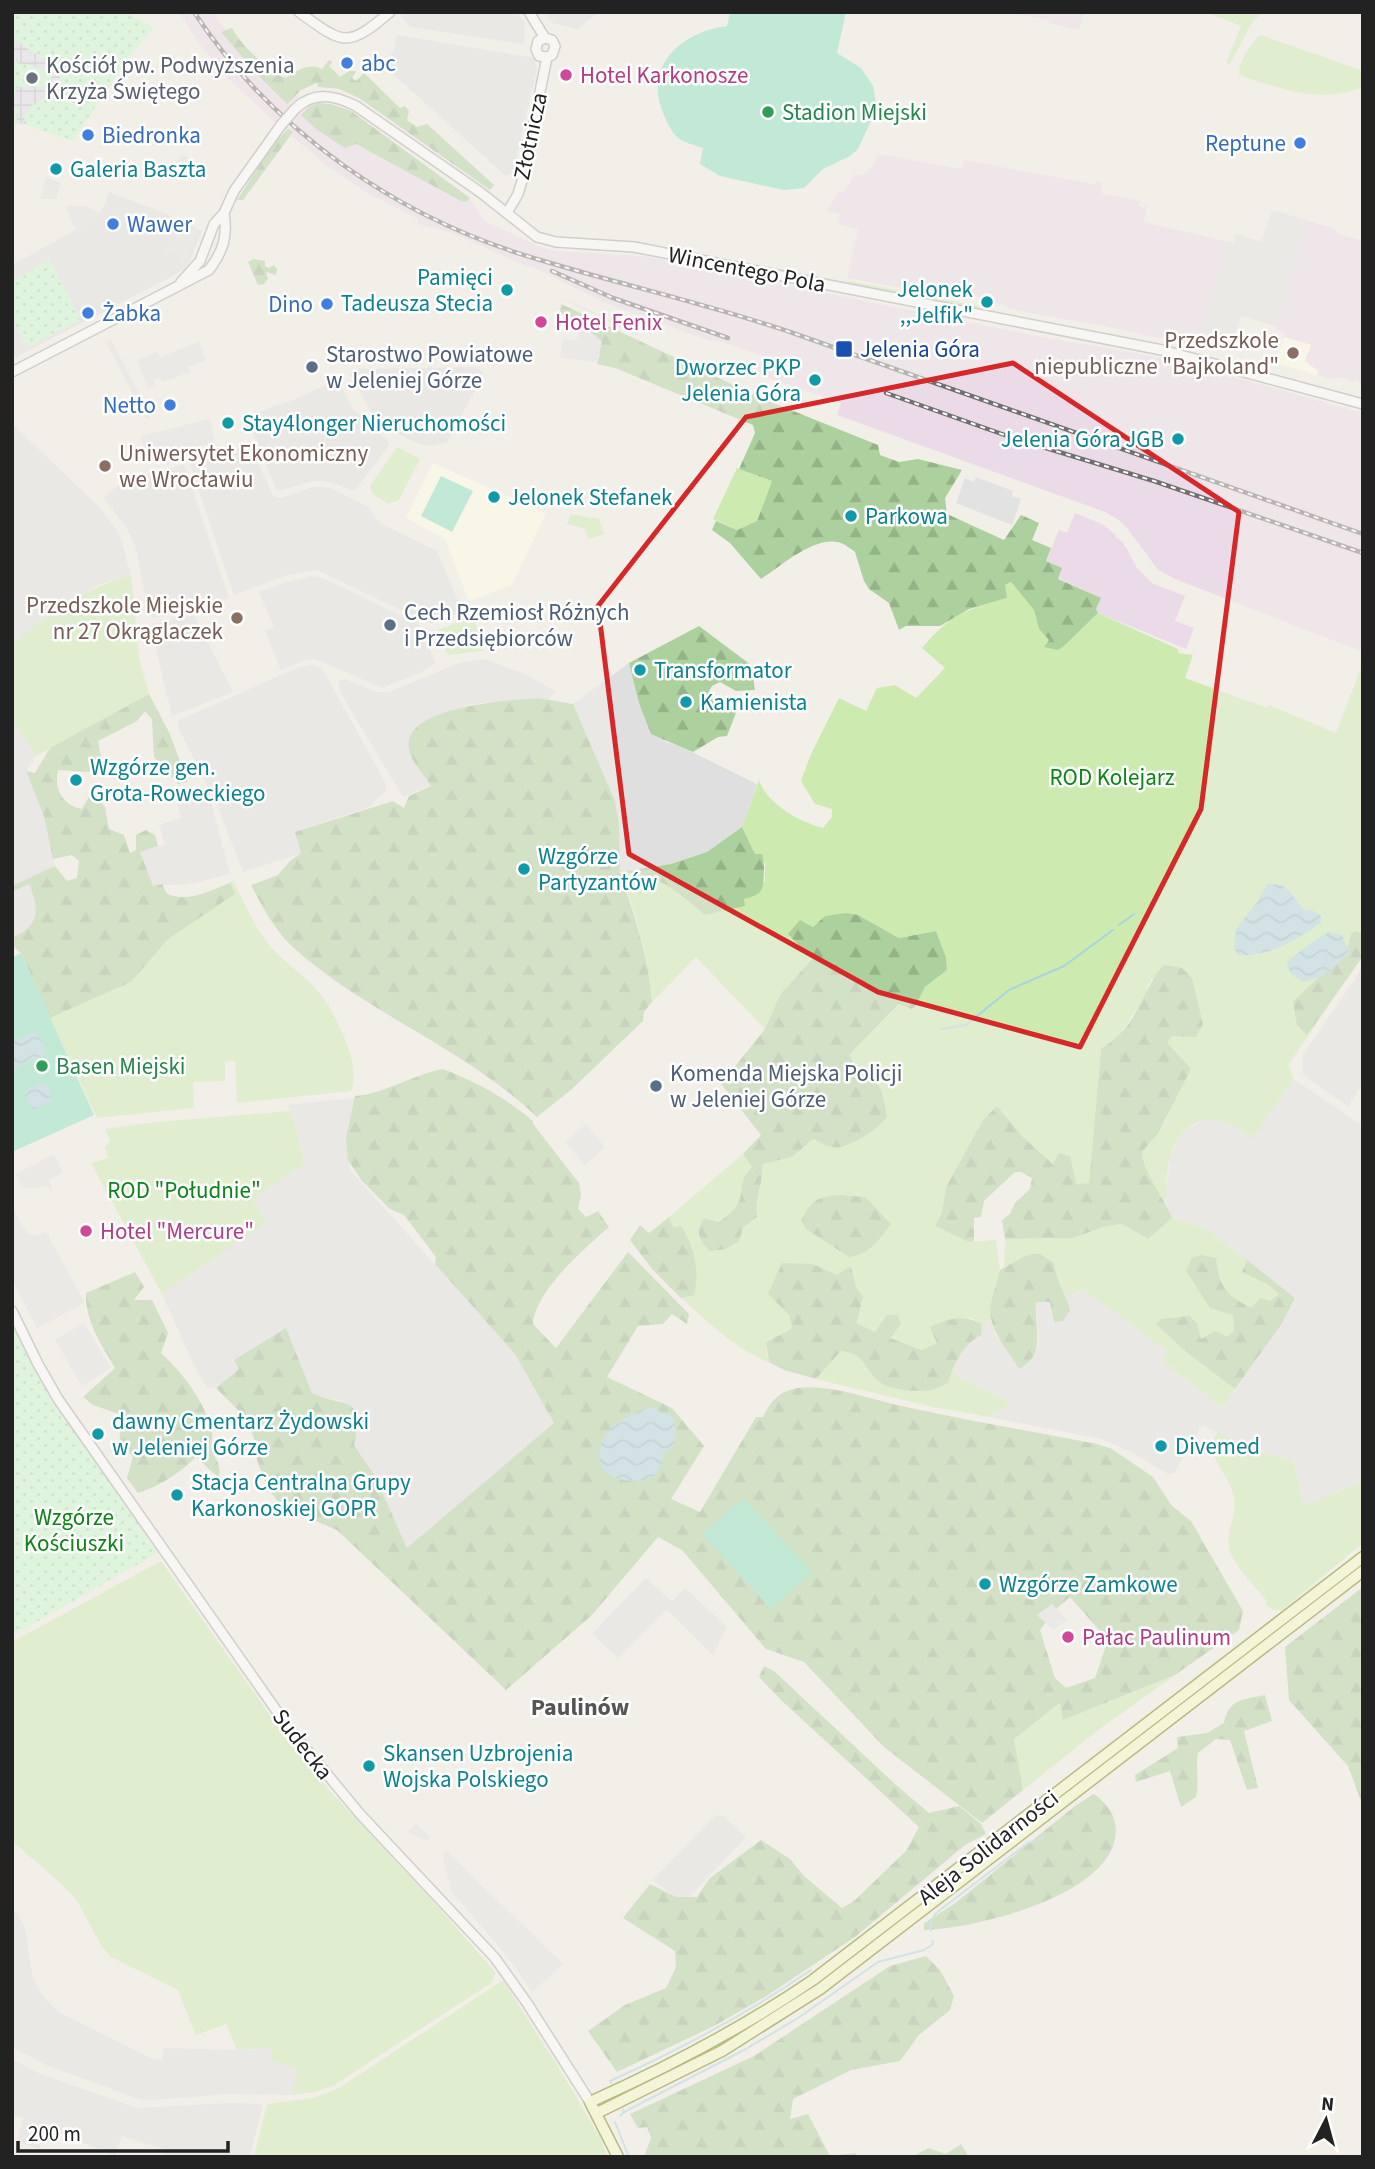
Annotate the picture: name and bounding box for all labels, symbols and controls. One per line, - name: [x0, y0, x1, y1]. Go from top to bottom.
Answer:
- place label: abc: [361, 47, 396, 80]
- place label: Kościół pw. Podwyższenia Krzyża Świętego: [46, 49, 295, 108]
- marker: abc: [339, 55, 355, 71]
- place label: Hotel Karkonosze: [580, 59, 748, 92]
- marker: Hotel Karkonosze: [558, 67, 574, 83]
- marker: Kościół pw. Podwyższenia Krzyża Świętego: [24, 70, 40, 86]
- street label: Złotnicza: [505, 89, 556, 183]
- place label: Stadion Miejski: [782, 96, 927, 129]
- marker: Stadion Miejski: [760, 104, 776, 120]
- place label: Biedronka: [102, 119, 201, 152]
- marker: Biedronka: [80, 127, 96, 143]
- place label: Reptune: [1205, 127, 1286, 160]
- marker: Reptune: [1292, 135, 1308, 151]
- place label: Galeria Baszta: [70, 153, 206, 186]
- marker: Galeria Baszta: [48, 161, 64, 177]
- place label: Wawer: [127, 208, 193, 241]
- marker: Wawer: [105, 216, 121, 232]
- street label: Wincentego Pola: [665, 238, 828, 301]
- place label: Pamięci Tadeusza Stecia: [341, 261, 493, 320]
- place label: Jelonek ,,Jelfik": [897, 273, 974, 332]
- marker: Pamięci Tadeusza Stecia: [499, 282, 515, 298]
- place label: Dino: [268, 288, 313, 321]
- marker: Jelonek ,,Jelfik": [979, 294, 995, 310]
- marker: Dino: [319, 296, 335, 312]
- place label: Żabka: [102, 297, 161, 330]
- marker: Żabka: [80, 305, 96, 321]
- place label: Hotel Fenix: [555, 306, 662, 339]
- marker: Hotel Fenix: [533, 314, 549, 330]
- place label: Przedszkole niepubliczne "Bajkoland": [1034, 324, 1279, 383]
- place label: Jelenia Góra: [860, 333, 980, 366]
- place label: Starostwo Powiatowe w Jeleniej Górze: [326, 338, 533, 397]
- marker: Jelenia Góra: [834, 339, 854, 359]
- marker: Przedszkole niepubliczne "Bajkoland": [1285, 345, 1301, 361]
- place label: Dworzec PKP Jelenia Góra: [675, 351, 801, 410]
- marker: Starostwo Powiatowe w Jeleniej Górze: [304, 359, 320, 375]
- marker: Dworzec PKP Jelenia Góra: [807, 372, 823, 388]
- place label: Netto: [103, 389, 156, 422]
- marker: Netto: [162, 397, 178, 413]
- place label: Stay4longer Nieruchomości: [242, 407, 506, 440]
- marker: Stay4longer Nieruchomości: [220, 415, 236, 431]
- place label: Jelenia Góra JGB: [1001, 423, 1164, 456]
- marker: Jelenia Góra JGB: [1170, 431, 1186, 447]
- place label: Uniwersytet Ekonomiczny we Wrocławiu: [119, 437, 368, 496]
- marker: Uniwersytet Ekonomiczny we Wrocławiu: [97, 458, 113, 474]
- place label: Jelonek Stefanek: [508, 481, 673, 514]
- marker: Jelonek Stefanek: [486, 489, 502, 505]
- place label: Parkowa: [865, 500, 948, 533]
- marker: Parkowa: [843, 508, 859, 524]
- place label: Przedszkole Miejskie nr 27 Okrąglaczek: [26, 589, 224, 648]
- place label: Cech Rzemiosł Różnych i Przedsiębiorców: [404, 596, 629, 655]
- marker: Przedszkole Miejskie nr 27 Okrąglaczek: [229, 610, 245, 626]
- marker: Cech Rzemiosł Różnych i Przedsiębiorców: [382, 617, 398, 633]
- place label: Transformator: [654, 654, 793, 687]
- marker: Transformator: [632, 662, 648, 678]
- place label: Kamienista: [700, 686, 807, 719]
- marker: Kamienista: [678, 694, 694, 710]
- place label: Wzgórze gen. Grota-Roweckiego: [90, 751, 266, 810]
- park label: ROD Kolejarz: [1050, 761, 1175, 794]
- marker: Wzgórze gen. Grota-Roweckiego: [68, 772, 84, 788]
- place label: Wzgórze Partyzantów: [538, 840, 657, 899]
- marker: Wzgórze Partyzantów: [516, 861, 532, 877]
- place label: Basen Miejski: [56, 1050, 186, 1083]
- place label: Komenda Miejska Policji w Jeleniej Górze: [670, 1057, 902, 1116]
- marker: Basen Miejski: [34, 1058, 50, 1074]
- marker: Komenda Miejska Policji w Jeleniej Górze: [648, 1078, 664, 1094]
- park label: ROD "Południe": [107, 1174, 261, 1207]
- place label: Hotel "Mercure": [100, 1215, 254, 1248]
- marker: Hotel "Mercure": [78, 1223, 94, 1239]
- place label: dawny Cmentarz Żydowski w Jeleniej Górze: [112, 1405, 369, 1464]
- marker: dawny Cmentarz Żydowski w Jeleniej Górze: [90, 1426, 106, 1442]
- place label: Divemed: [1175, 1430, 1260, 1463]
- marker: Divemed: [1153, 1438, 1169, 1454]
- place label: Stacja Centralna Grupy Karkonoskiej GOPR: [191, 1466, 411, 1525]
- marker: Stacja Centralna Grupy Karkonoskiej GOPR: [169, 1487, 185, 1503]
- park label: Wzgórze Kościuszki: [24, 1501, 124, 1560]
- place label: Wzgórze Zamkowe: [999, 1568, 1178, 1601]
- marker: Wzgórze Zamkowe: [977, 1576, 993, 1592]
- place label: Pałac Paulinum: [1082, 1621, 1231, 1654]
- marker: Pałac Paulinum: [1060, 1629, 1076, 1645]
- district label: Paulinów: [531, 1690, 630, 1725]
- street label: Sudecka: [264, 1702, 341, 1787]
- place label: Skansen Uzbrojenia Wojska Polskiego: [383, 1737, 573, 1796]
- marker: Skansen Uzbrojenia Wojska Polskiego: [361, 1758, 377, 1774]
- street label: Aleja Solidarności: [911, 1782, 1066, 1913]
- north arrow: [1291, 2085, 1361, 2155]
- text: N: [1320, 2090, 1335, 2119]
- scale bar: [18, 2110, 228, 2154]
- text: 200 m: [28, 2119, 81, 2149]

